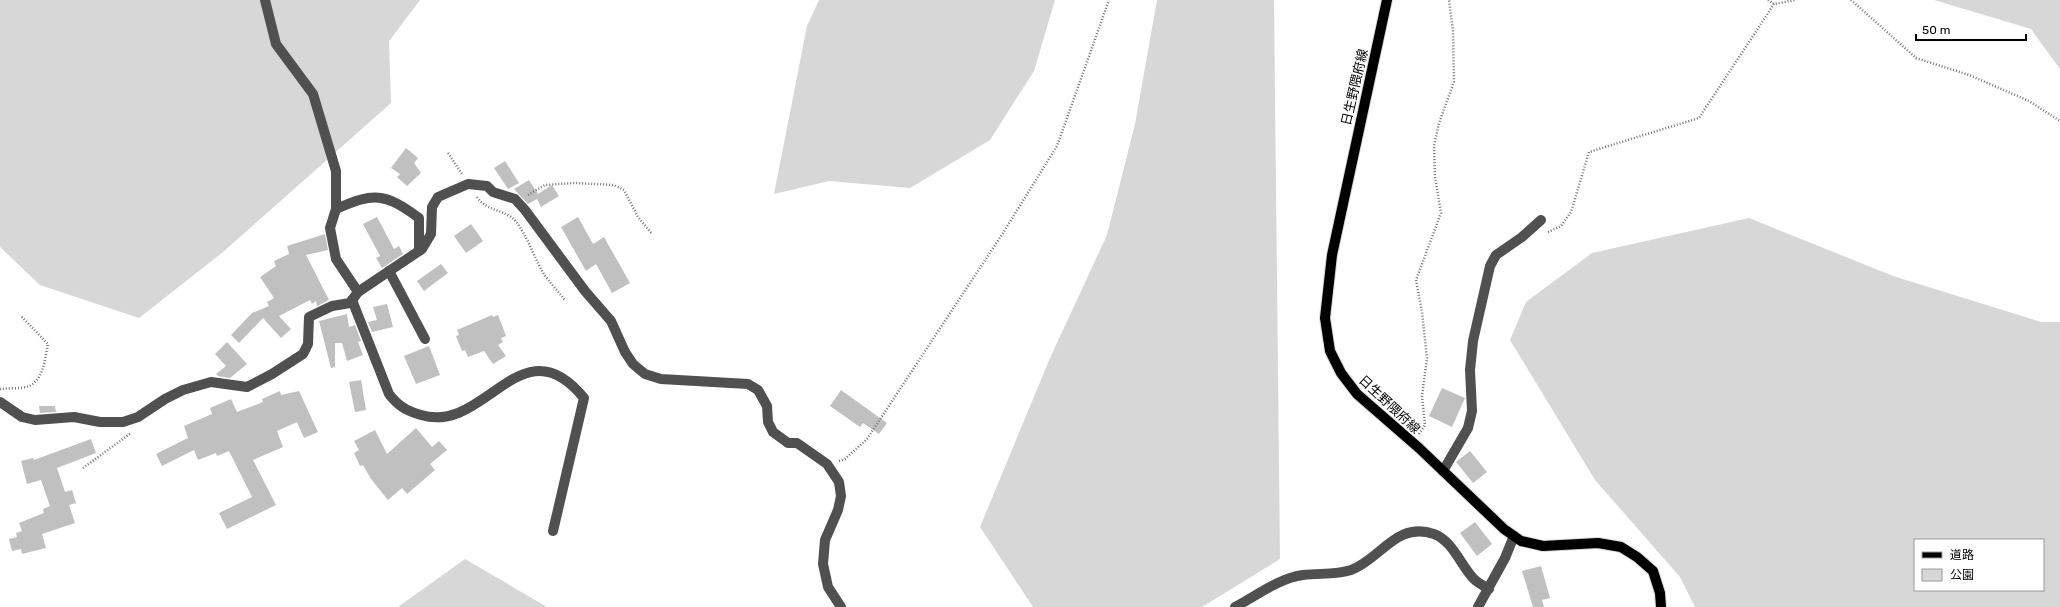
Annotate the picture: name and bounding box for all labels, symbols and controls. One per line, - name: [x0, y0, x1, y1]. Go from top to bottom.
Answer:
- scale bar: [1916, 16, 2026, 42]
- text: 50 m: [1922, 23, 1950, 37]
- street label: 日生野隈府線: [1338, 47, 1371, 127]
- street label: 日生野隈府線: [1356, 372, 1423, 436]
- legend: [1914, 539, 2044, 591]
- text: 道路: [1950, 548, 1974, 562]
- text: 公園: [1950, 568, 1974, 582]

